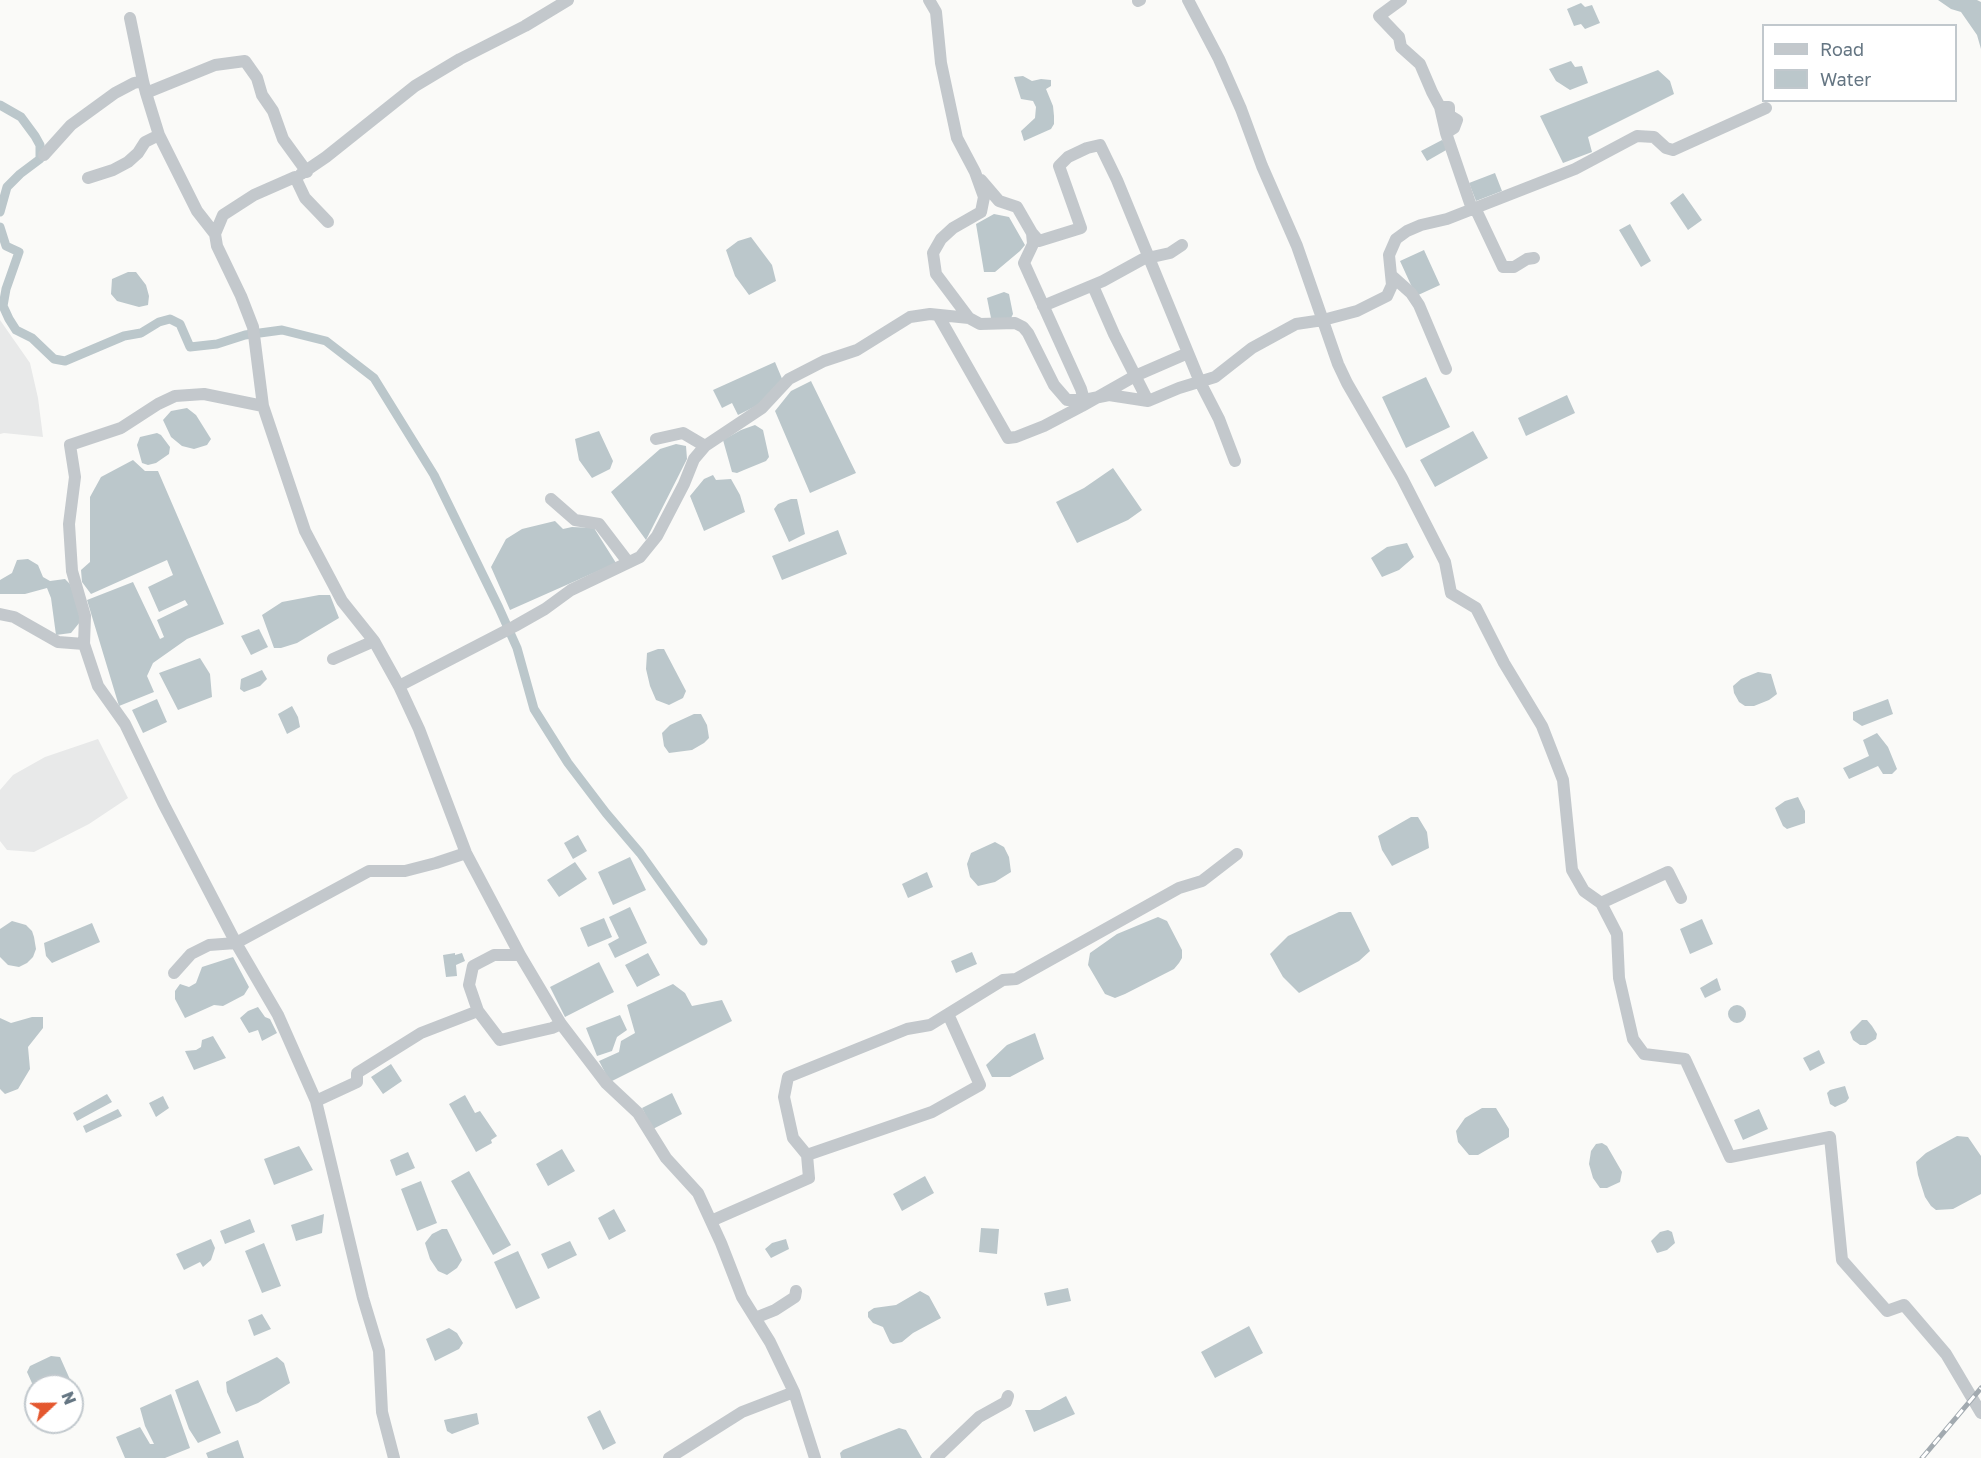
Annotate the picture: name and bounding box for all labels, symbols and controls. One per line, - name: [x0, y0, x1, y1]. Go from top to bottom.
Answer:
- legend: [1762, 24, 1957, 102]
- text: Road: [1820, 38, 1864, 60]
- text: Water: [1820, 68, 1871, 90]
- north arrow: [24, 1374, 84, 1434]
- text: N: [57, 1389, 80, 1407]

